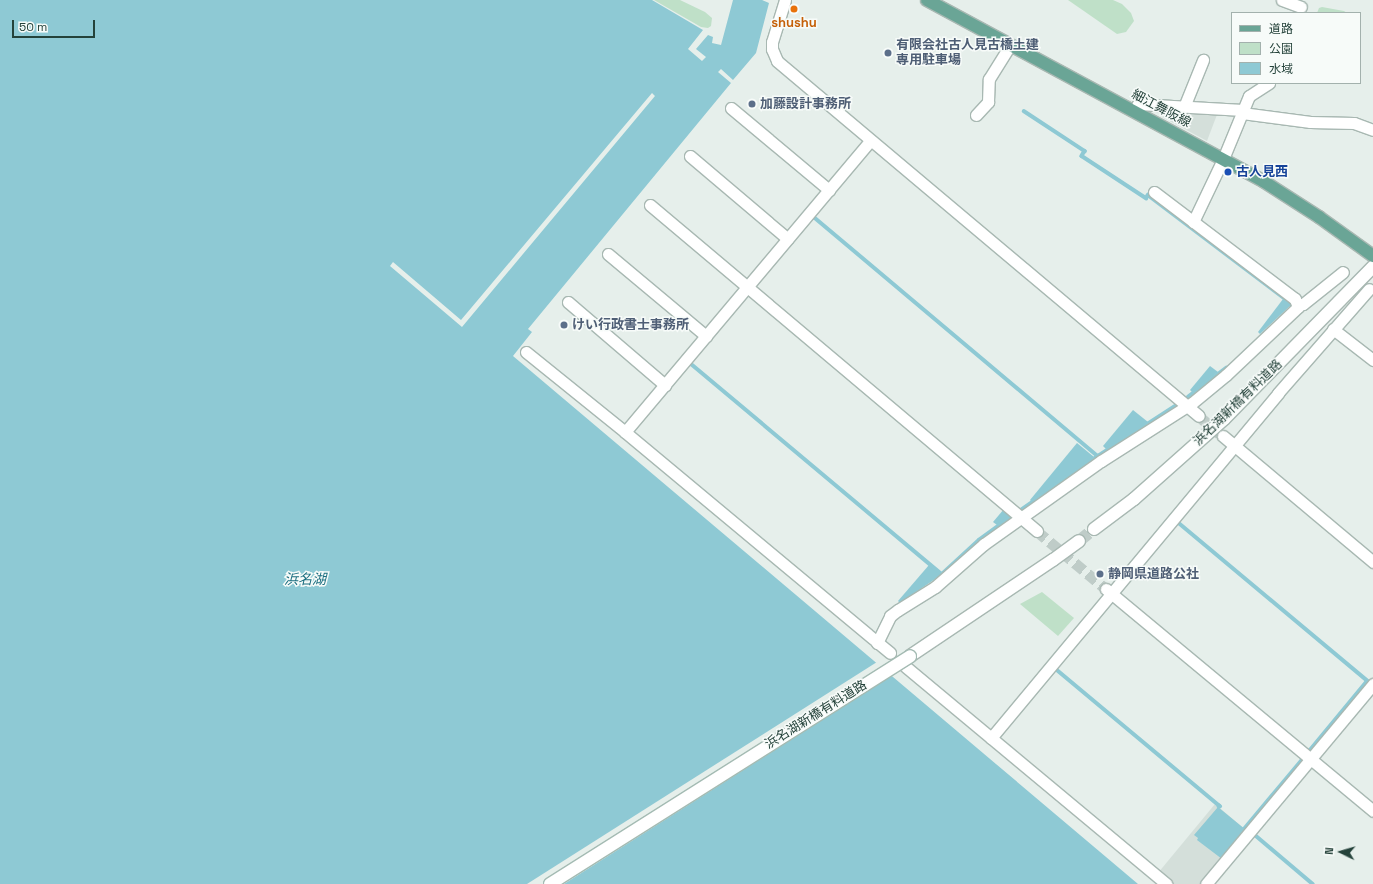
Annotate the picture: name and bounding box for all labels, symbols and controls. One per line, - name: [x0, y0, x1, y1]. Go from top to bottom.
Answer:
- marker: shushu: [789, 4, 799, 14]
- scale bar: [14, 12, 97, 38]
- legend: [1231, 12, 1361, 84]
- place label: shushu: [771, 15, 817, 31]
- text: 50 m: [19, 19, 47, 35]
- text: 道路: [1269, 21, 1293, 37]
- place label: 有限会社古人見古橋土建 専用駐車場: [896, 38, 1039, 69]
- text: 公園: [1269, 41, 1293, 57]
- marker: 有限会社古人見古橋土建 専用駐車場: [883, 48, 893, 58]
- text: 水域: [1269, 61, 1293, 77]
- street label: 細江舞阪線: [1129, 87, 1193, 131]
- place label: 加藤設計事務所: [760, 96, 851, 112]
- marker: 加藤設計事務所: [747, 99, 757, 109]
- place label: 古人見西: [1236, 164, 1288, 180]
- marker: 古人見西: [1223, 167, 1233, 177]
- place label: けい行政書士事務所: [572, 317, 689, 333]
- marker: けい行政書士事務所: [559, 320, 569, 330]
- street label: 浜名湖新橋有料道路: [1191, 357, 1285, 449]
- place label: 静岡県道路公社: [1108, 566, 1199, 582]
- marker: 静岡県道路公社: [1095, 569, 1105, 579]
- water label: 浜名湖: [284, 571, 326, 587]
- street label: 浜名湖新橋有料道路: [762, 677, 870, 753]
- north arrow: [1321, 832, 1361, 872]
- text: N: [1322, 847, 1336, 855]

